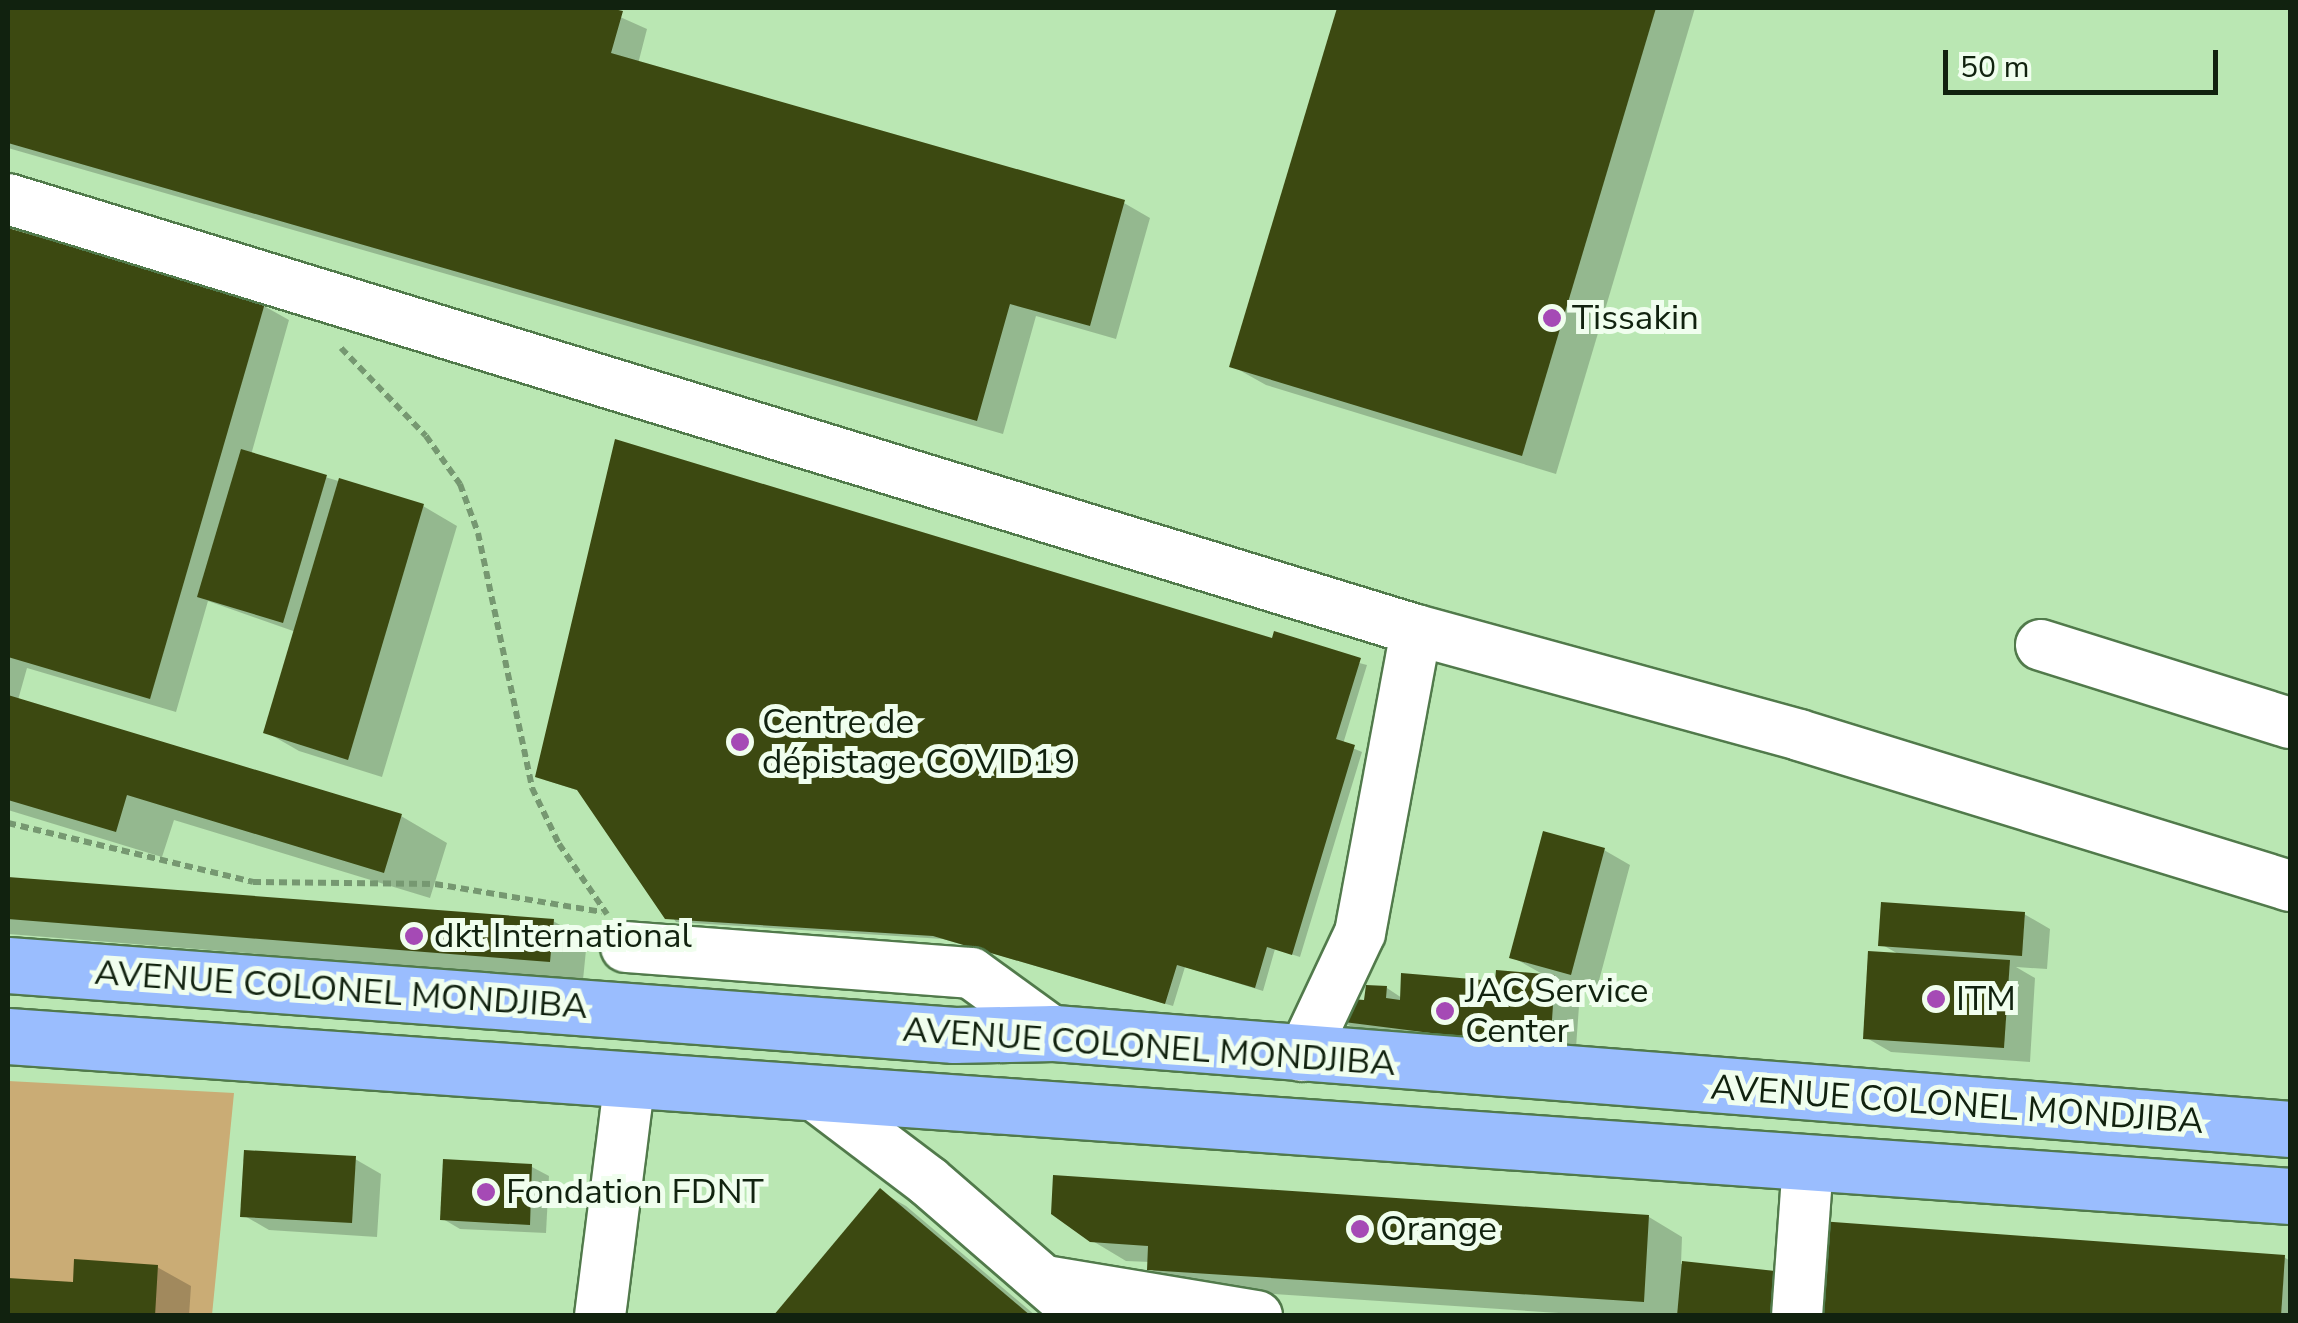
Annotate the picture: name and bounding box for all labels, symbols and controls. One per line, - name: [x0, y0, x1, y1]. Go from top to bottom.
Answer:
- scale bar: [1948, 30, 2223, 92]
- text: 50 m: [1960, 47, 2029, 88]
- place label: Tissakin: [1572, 297, 1699, 339]
- marker: Tissakin: [1541, 307, 1563, 329]
- place label: Centre de dépistage COVID19: [762, 701, 1075, 783]
- marker: Centre de dépistage COVID19: [727, 729, 753, 755]
- place label: dkt International: [434, 915, 692, 957]
- marker: dkt International: [403, 925, 425, 947]
- street label: AVENUE COLONEL MONDJIBA: [93, 952, 589, 1028]
- place label: JAC Service Center: [1465, 970, 1648, 1052]
- place label: ITM: [1956, 978, 2016, 1020]
- marker: ITM: [1925, 988, 1947, 1010]
- marker: JAC Service Center: [1434, 1000, 1456, 1022]
- street label: AVENUE COLONEL MONDJIBA: [901, 1009, 1397, 1085]
- street label: AVENUE COLONEL MONDJIBA: [1709, 1067, 2205, 1143]
- place label: Fondation FDNT: [506, 1171, 764, 1213]
- marker: Fondation FDNT: [475, 1181, 497, 1203]
- place label: Orange: [1380, 1208, 1497, 1250]
- marker: Orange: [1349, 1218, 1371, 1240]

